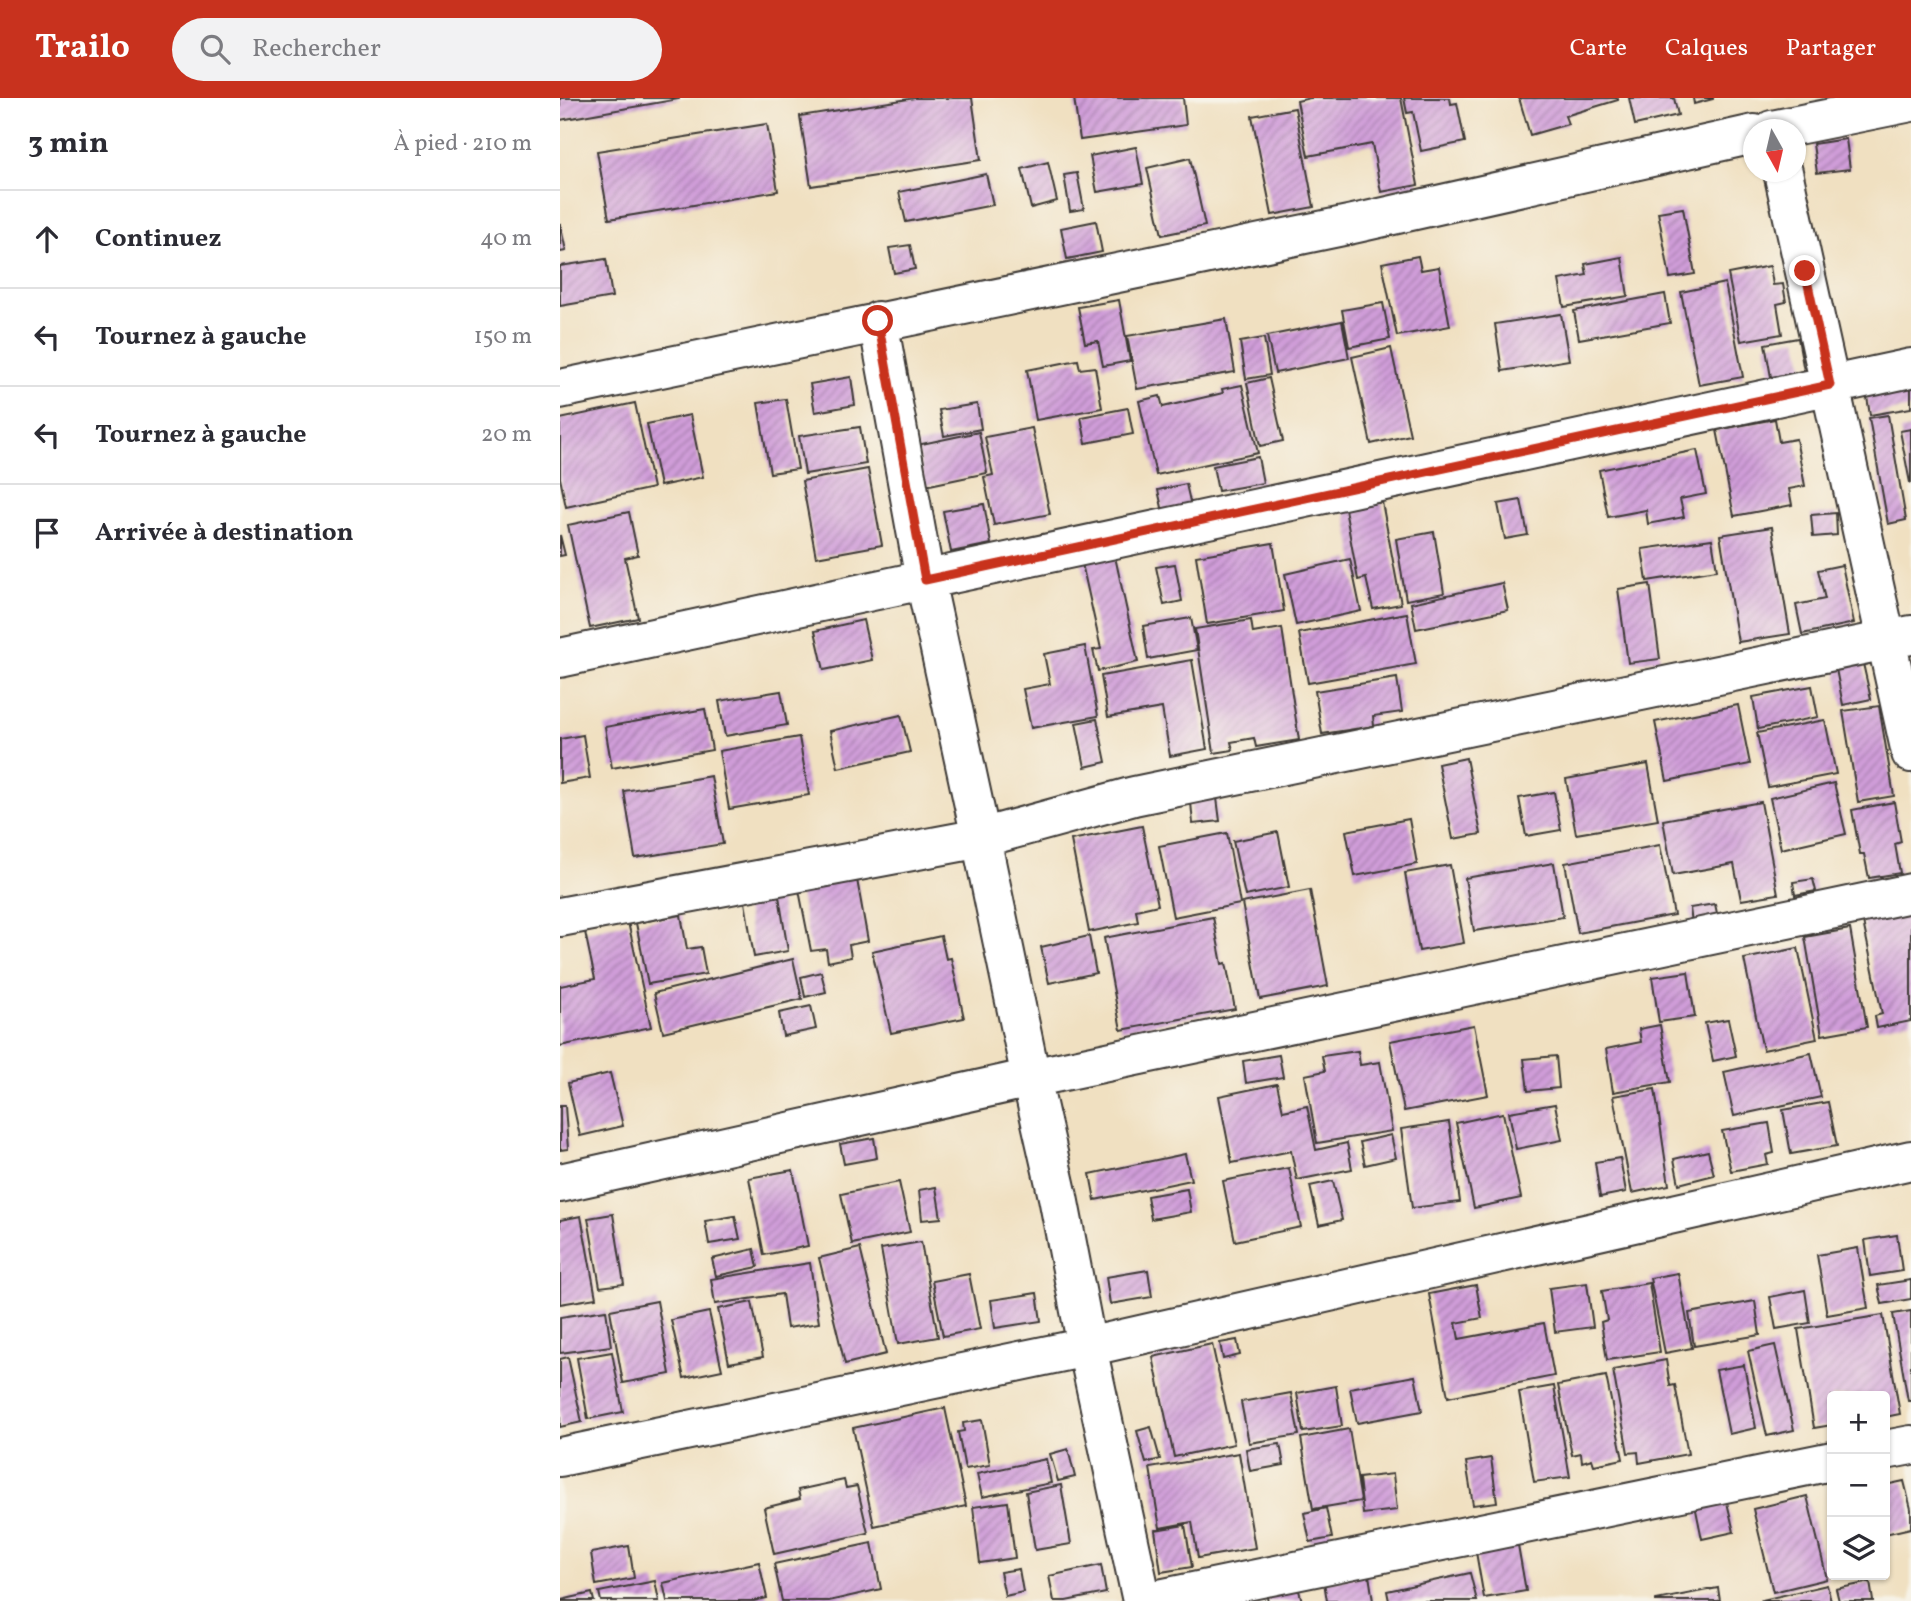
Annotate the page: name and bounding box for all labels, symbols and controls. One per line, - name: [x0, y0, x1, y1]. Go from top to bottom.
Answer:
- search box: [172, 18, 662, 81]
- text: Trailo: [35, 26, 130, 72]
- icon: search: [196, 30, 234, 68]
- text: Rechercher: [252, 31, 381, 67]
- text: Carte: [1570, 32, 1627, 66]
- text: Calques: [1665, 32, 1748, 66]
- text: Partager: [1786, 32, 1876, 66]
- north arrow: [1743, 119, 1806, 182]
- text: 3 min: [28, 123, 109, 165]
- text: À pied · 210 m: [393, 128, 532, 160]
- icon: ahead: [28, 220, 66, 258]
- text: Continuez: [95, 221, 221, 257]
- text: 40 m: [480, 223, 532, 255]
- route end: [1789, 255, 1820, 286]
- route start: [862, 305, 893, 336]
- icon: left: [28, 318, 66, 356]
- text: Tournez à gauche: [95, 319, 307, 355]
- text: 150 m: [474, 321, 532, 353]
- icon: left: [28, 416, 66, 454]
- text: Tournez à gauche: [95, 417, 307, 453]
- text: 20 m: [481, 419, 532, 451]
- icon: arrive: [28, 514, 66, 552]
- text: Arrivée à destination: [95, 515, 354, 551]
- map controls: [1827, 1391, 1890, 1580]
- button: +: [1827, 1391, 1890, 1454]
- button: −: [1827, 1454, 1890, 1517]
- button: layers: [1827, 1517, 1890, 1580]

